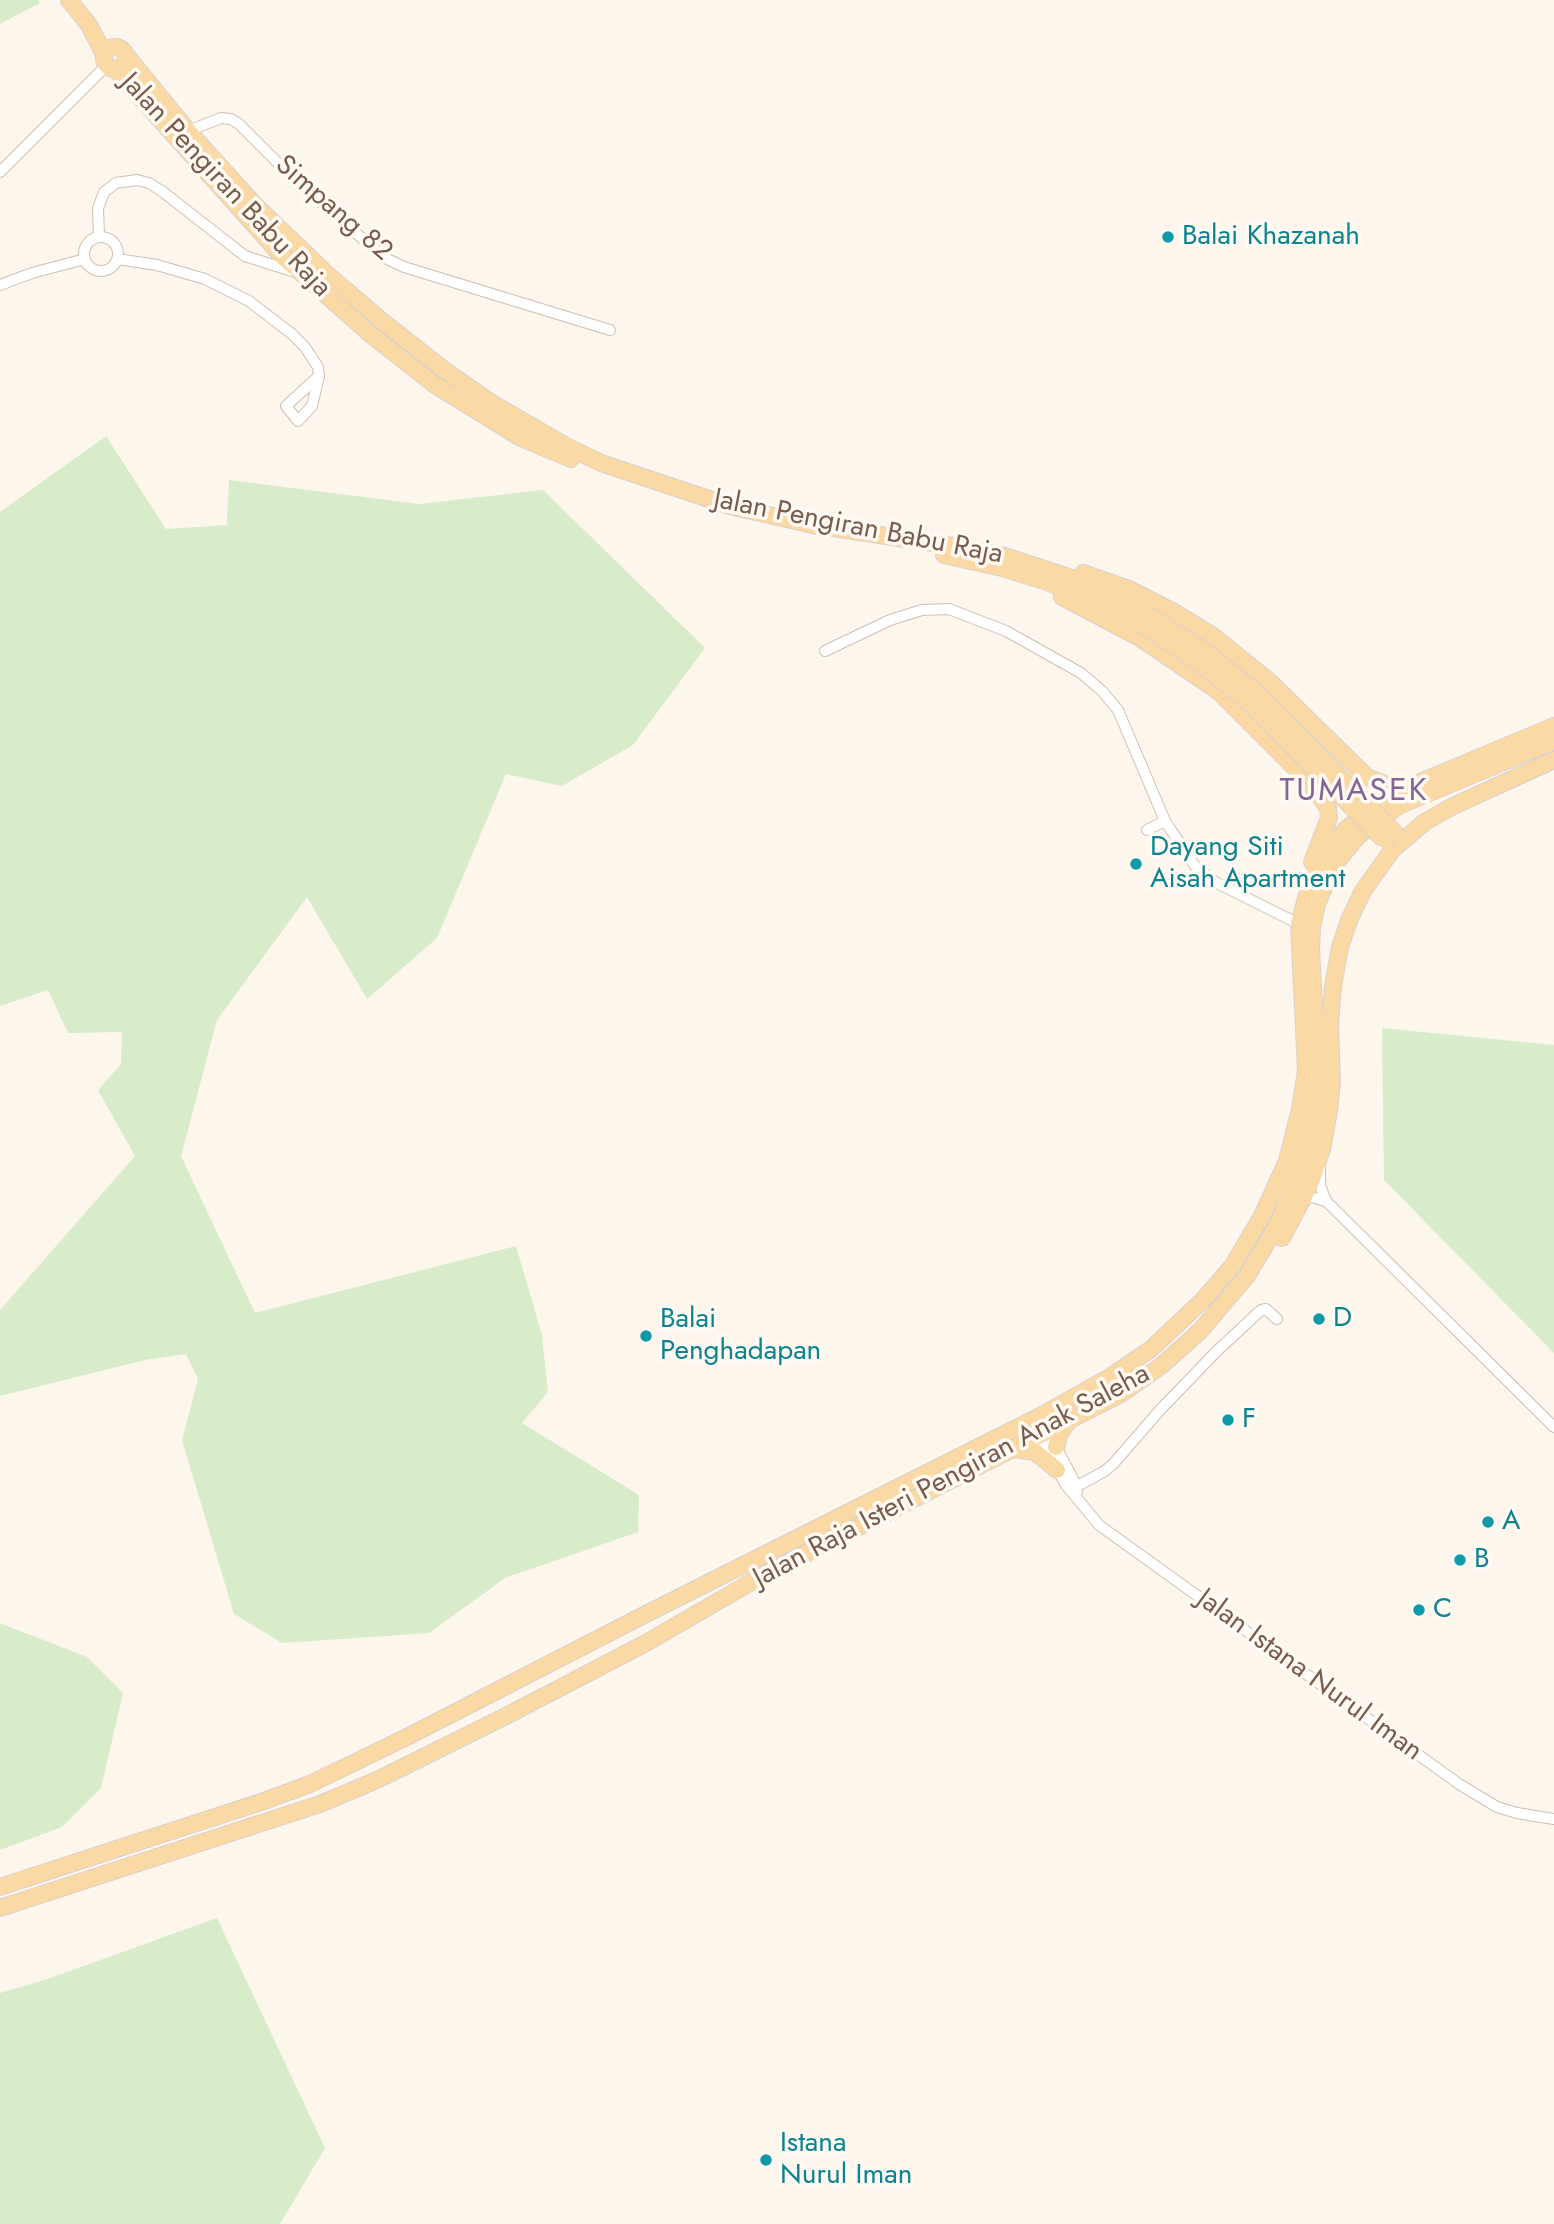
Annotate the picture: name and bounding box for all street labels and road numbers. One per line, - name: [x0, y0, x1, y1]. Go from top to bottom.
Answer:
- street label: Jalan Pengiran Babu Raja: [112, 67, 338, 305]
- street label: Simpang 82: [268, 149, 398, 269]
- street label: Jalan Pengiran Babu Raja: [710, 483, 1006, 573]
- street label: Jalan Raja Isteri Pengiran Anak Saleha: [748, 1358, 1156, 1596]
- street label: Jalan Istana Nurul Iman: [1190, 1583, 1428, 1769]

